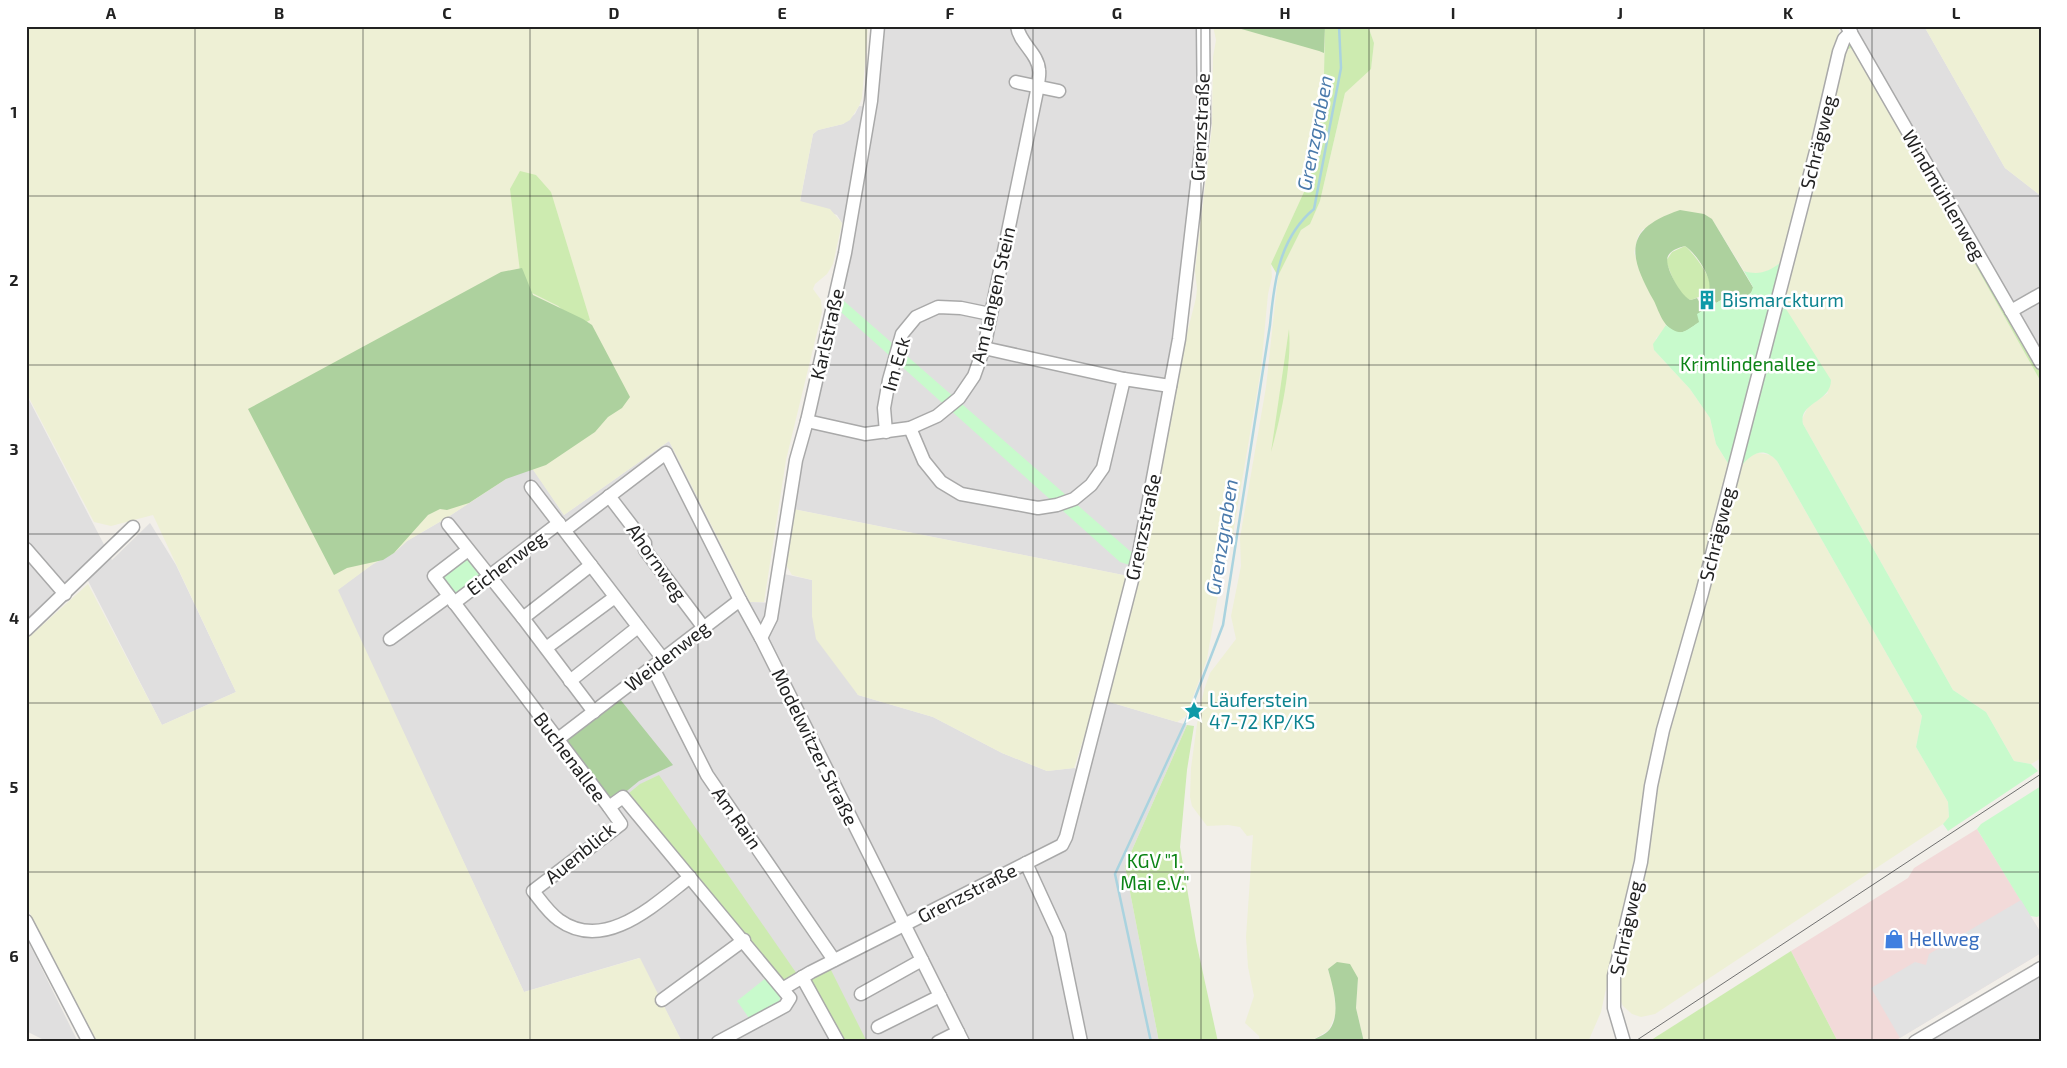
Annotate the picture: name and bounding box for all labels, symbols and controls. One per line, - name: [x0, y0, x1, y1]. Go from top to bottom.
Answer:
- text: A: [106, 3, 117, 22]
- text: B: [274, 3, 284, 22]
- text: C: [442, 3, 452, 22]
- text: D: [609, 3, 620, 22]
- text: E: [777, 3, 787, 22]
- text: F: [946, 3, 955, 22]
- text: G: [1112, 3, 1122, 22]
- text: H: [1279, 3, 1291, 22]
- text: I: [1451, 3, 1455, 22]
- text: J: [1617, 3, 1623, 22]
- text: K: [1783, 3, 1794, 22]
- text: L: [1952, 3, 1961, 22]
- street label: Grenzstraße: [1185, 72, 1214, 182]
- water label: Grenzgraben: [1291, 73, 1337, 193]
- street label: Schrägweg: [1795, 92, 1840, 191]
- text: 1: [11, 102, 17, 121]
- street label: Windmühlenweg: [1898, 126, 1991, 264]
- street label: Am langen Stein: [966, 224, 1019, 365]
- text: 2: [9, 270, 19, 289]
- street label: Karlstraße: [805, 286, 848, 382]
- place label: Bismarckturm: [1722, 288, 1844, 311]
- building icon: Bismarckturm: [1696, 289, 1718, 311]
- street label: Im Eck: [877, 334, 914, 394]
- park label: Krimlindenallee: [1680, 352, 1816, 375]
- text: 3: [9, 439, 19, 458]
- street label: Grenzstraße: [1120, 472, 1165, 582]
- water label: Grenzgraben: [1200, 477, 1242, 597]
- street label: Schrägweg: [1694, 484, 1739, 583]
- street label: Ahornweg: [623, 519, 692, 605]
- street label: Eichenweg: [462, 525, 550, 600]
- text: 4: [9, 608, 19, 627]
- street label: Weidenweg: [620, 615, 714, 696]
- street label: Modelwitzer Straße: [767, 665, 863, 829]
- place label: Läuferstein 47-72 KP/KS: [1209, 688, 1315, 733]
- place icon: Läuferstein 47-72 KP/KS: [1183, 700, 1205, 722]
- street label: Buchenallee: [529, 707, 612, 806]
- text: 5: [10, 777, 19, 796]
- street label: Am Rain: [708, 782, 767, 853]
- street label: Auenblick: [540, 817, 620, 888]
- park label: KGV "1. Mai e.V.": [1120, 849, 1190, 894]
- street label: Grenzstraße: [913, 858, 1020, 927]
- street label: Schrägweg: [1604, 878, 1647, 977]
- place label: Hellweg: [1909, 927, 1980, 950]
- shop icon: Hellweg: [1883, 928, 1905, 950]
- text: 6: [9, 946, 19, 965]

